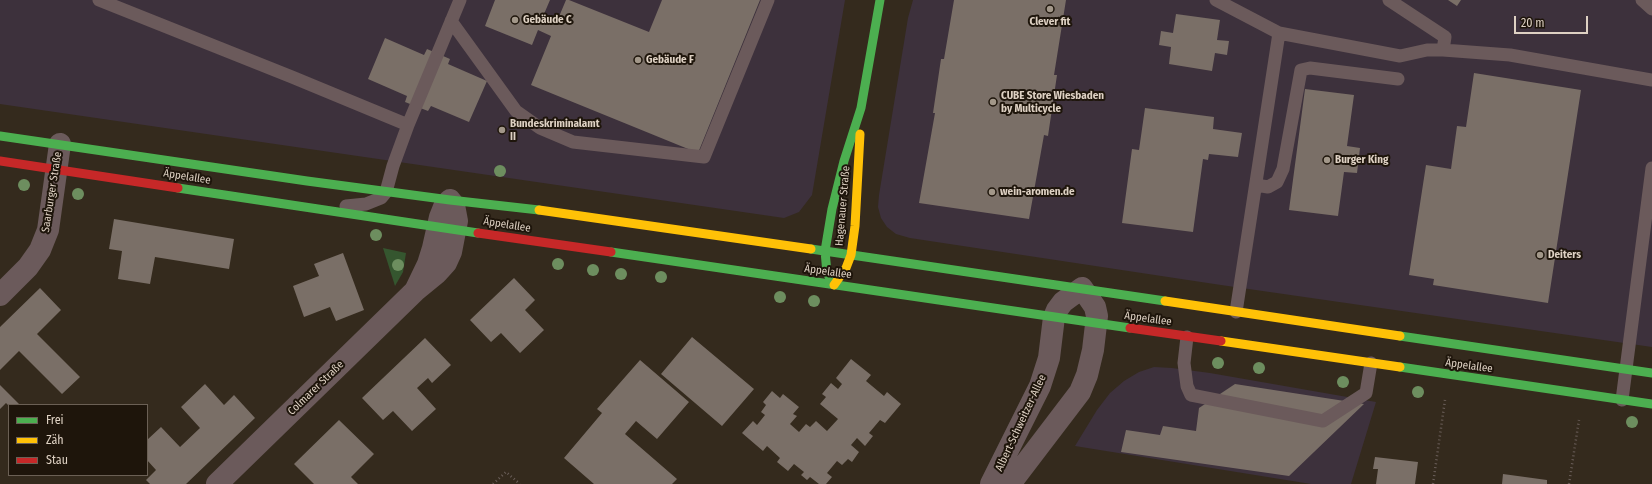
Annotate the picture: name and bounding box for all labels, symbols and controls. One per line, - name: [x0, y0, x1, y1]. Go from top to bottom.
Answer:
- marker: Clever fit: [1045, 4, 1055, 14]
- scale bar: [1516, 8, 1590, 34]
- place label: Gebäude C: [523, 13, 572, 27]
- marker: Gebäude C: [510, 15, 520, 25]
- place label: Clever fit: [1030, 15, 1070, 29]
- text: 20 m: [1521, 16, 1545, 30]
- place label: Gebäude F: [646, 53, 694, 67]
- marker: Gebäude F: [633, 55, 643, 65]
- place label: CUBE Store Wiesbaden by Multicycle: [1001, 89, 1104, 115]
- marker: CUBE Store Wiesbaden by Multicycle: [988, 97, 998, 107]
- place label: Bundeskriminalamt II: [510, 117, 600, 143]
- marker: Bundeskriminalamt II: [497, 125, 507, 135]
- street label: Saarburger Straße: [39, 151, 65, 233]
- place label: Burger King: [1335, 153, 1388, 167]
- marker: Burger King: [1322, 155, 1332, 165]
- street label: Hagenauer Straße: [833, 165, 853, 247]
- street label: Äppelallee: [162, 167, 212, 187]
- place label: wein-aromen.de: [1000, 185, 1074, 199]
- marker: wein-aromen.de: [987, 187, 997, 197]
- street label: Äppelallee: [482, 215, 532, 235]
- place label: Deiters: [1548, 248, 1581, 262]
- marker: Deiters: [1535, 250, 1545, 260]
- street label: Äppelallee: [803, 262, 853, 282]
- street label: Äppelallee: [1123, 309, 1173, 329]
- street label: Äppelallee: [1444, 356, 1494, 376]
- street label: Colmarer Straße: [285, 358, 347, 418]
- street label: Albert-Schweitzer-Allee: [993, 373, 1049, 473]
- legend: [8, 404, 148, 476]
- text: Frei: [46, 413, 64, 427]
- text: Zäh: [46, 433, 64, 447]
- text: Stau: [46, 453, 68, 467]

